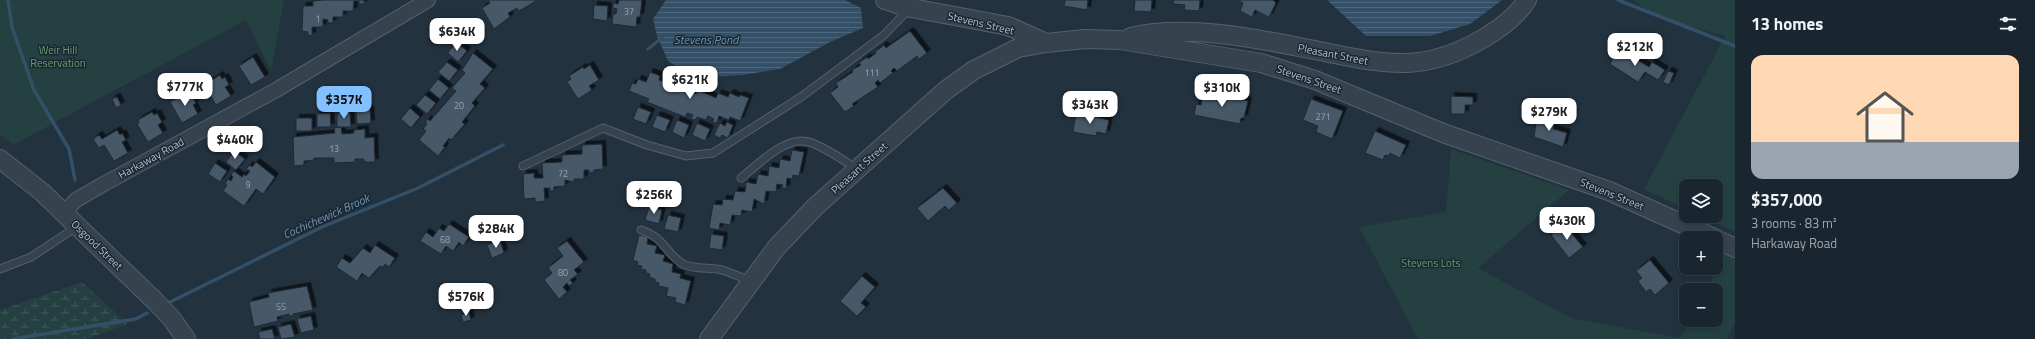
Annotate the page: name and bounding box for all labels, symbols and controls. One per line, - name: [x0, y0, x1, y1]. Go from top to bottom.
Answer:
- house number: 37: [624, 5, 634, 18]
- street label: Stevens Street: [946, 8, 1016, 38]
- text: 13 homes: [1751, 11, 1823, 37]
- house number: 1: [315, 12, 321, 25]
- icon: filters: [1997, 13, 2019, 35]
- pin: $634K: [429, 18, 485, 52]
- text: $634K: [439, 21, 475, 41]
- water label: Stevens Pond: [674, 30, 740, 49]
- pin: $212K: [1607, 33, 1663, 67]
- text: $212K: [1617, 36, 1653, 56]
- street label: Pleasant Street: [1296, 39, 1370, 69]
- park label: Weir Hill Reservation: [30, 42, 86, 71]
- street label: Stevens Street: [1274, 60, 1344, 98]
- pin: $621K: [662, 66, 718, 100]
- house number: 111: [864, 66, 880, 79]
- text: $621K: [672, 69, 708, 89]
- pin: $777K: [157, 73, 213, 107]
- pin: $310K: [1194, 74, 1250, 108]
- text: $777K: [167, 76, 203, 96]
- text: $310K: [1204, 77, 1240, 97]
- icon: home: [1849, 81, 1921, 153]
- pin: $357K: [316, 86, 372, 120]
- text: $357K: [326, 89, 362, 109]
- pin: $343K: [1062, 91, 1118, 125]
- text: $343K: [1072, 94, 1108, 114]
- pin: $279K: [1521, 98, 1577, 132]
- house number: 20: [454, 99, 464, 112]
- text: $279K: [1531, 101, 1567, 121]
- house number: 271: [1315, 110, 1331, 123]
- pin: $440K: [207, 126, 263, 160]
- text: $440K: [217, 129, 253, 149]
- street label: Harkaway Road: [115, 133, 187, 183]
- street label: Pleasant Street: [827, 138, 891, 198]
- house number: 13: [329, 142, 339, 155]
- house number: 72: [558, 167, 568, 180]
- street label: Stevens Street: [1578, 174, 1647, 214]
- house number: 9: [245, 178, 251, 191]
- map controls: [1679, 179, 1723, 327]
- button: layers: [1679, 179, 1723, 223]
- pin: $256K: [626, 181, 682, 215]
- text: $256K: [636, 184, 672, 204]
- text: $357,000: [1751, 187, 1822, 213]
- water label: Cochichewick Brook: [279, 188, 374, 244]
- pin: $430K: [1539, 207, 1595, 241]
- text: $430K: [1549, 210, 1585, 230]
- text: 3 rooms · 83 m²: [1751, 213, 1837, 233]
- pin: $284K: [468, 215, 524, 249]
- street label: Osgood Street: [68, 216, 126, 274]
- text: $284K: [478, 218, 514, 238]
- button: +: [1679, 231, 1723, 275]
- house number: 68: [440, 233, 450, 246]
- text: Harkaway Road: [1751, 233, 1837, 253]
- park label: Stevens Lots: [1401, 255, 1461, 271]
- house number: 80: [558, 266, 568, 279]
- pin: $576K: [438, 283, 494, 317]
- button: −: [1679, 283, 1723, 327]
- text: $576K: [448, 286, 484, 306]
- house number: 55: [276, 300, 286, 313]

